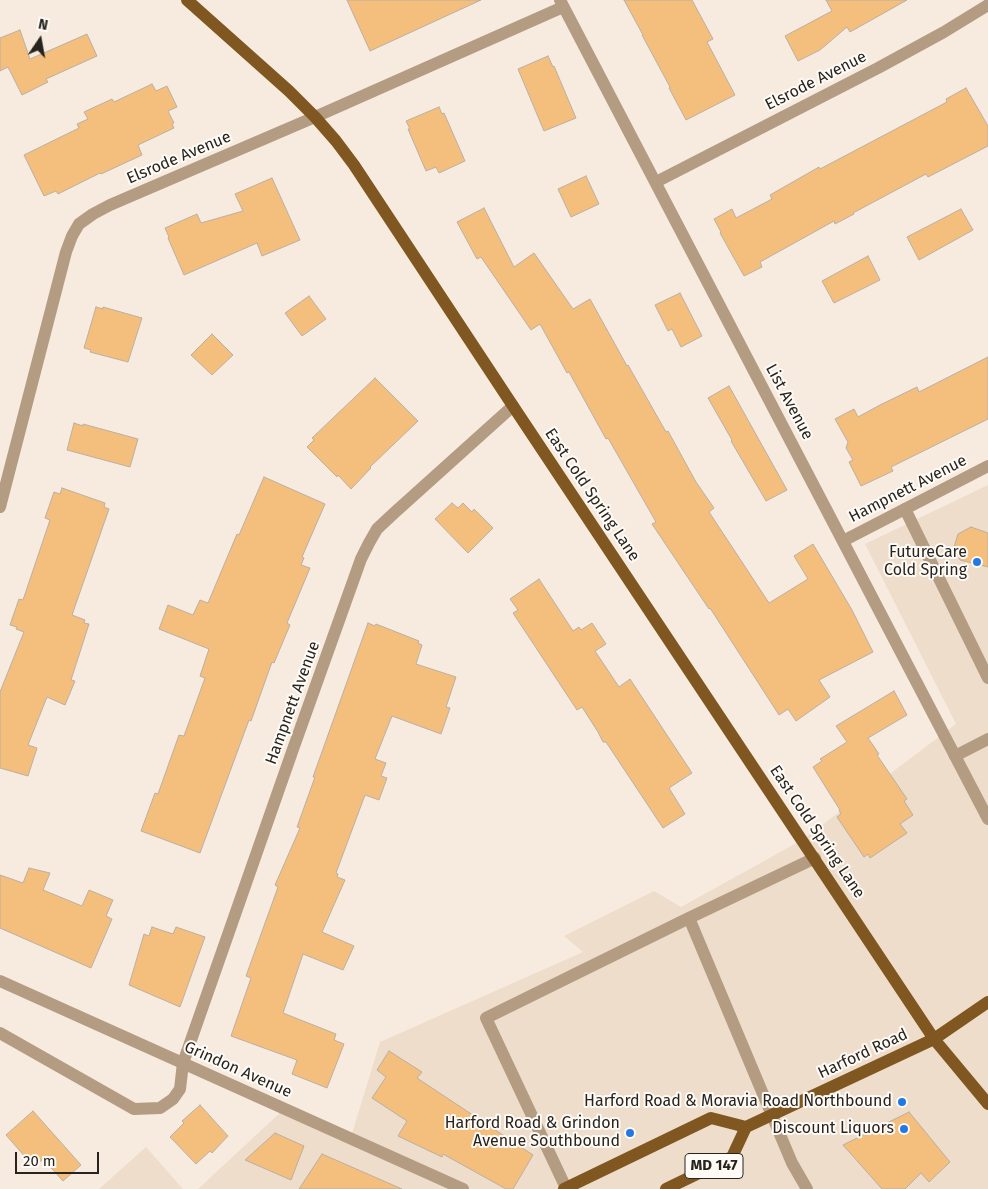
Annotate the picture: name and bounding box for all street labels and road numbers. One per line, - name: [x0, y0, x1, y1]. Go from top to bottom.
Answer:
- street label: Elsrode Avenue: [762, 47, 870, 115]
- street label: Elsrode Avenue: [124, 127, 234, 189]
- street label: List Avenue: [761, 361, 817, 443]
- street label: East Cold Spring Lane: [540, 425, 644, 565]
- street label: Hampnett Avenue: [846, 451, 970, 527]
- street label: Hampnett Avenue: [262, 639, 324, 767]
- street label: East Cold Spring Lane: [765, 762, 869, 902]
- street label: Harford Road: [815, 1025, 911, 1083]
- street label: Grindon Avenue: [181, 1038, 295, 1102]
- road number: MD 147: [685, 1154, 743, 1178]

